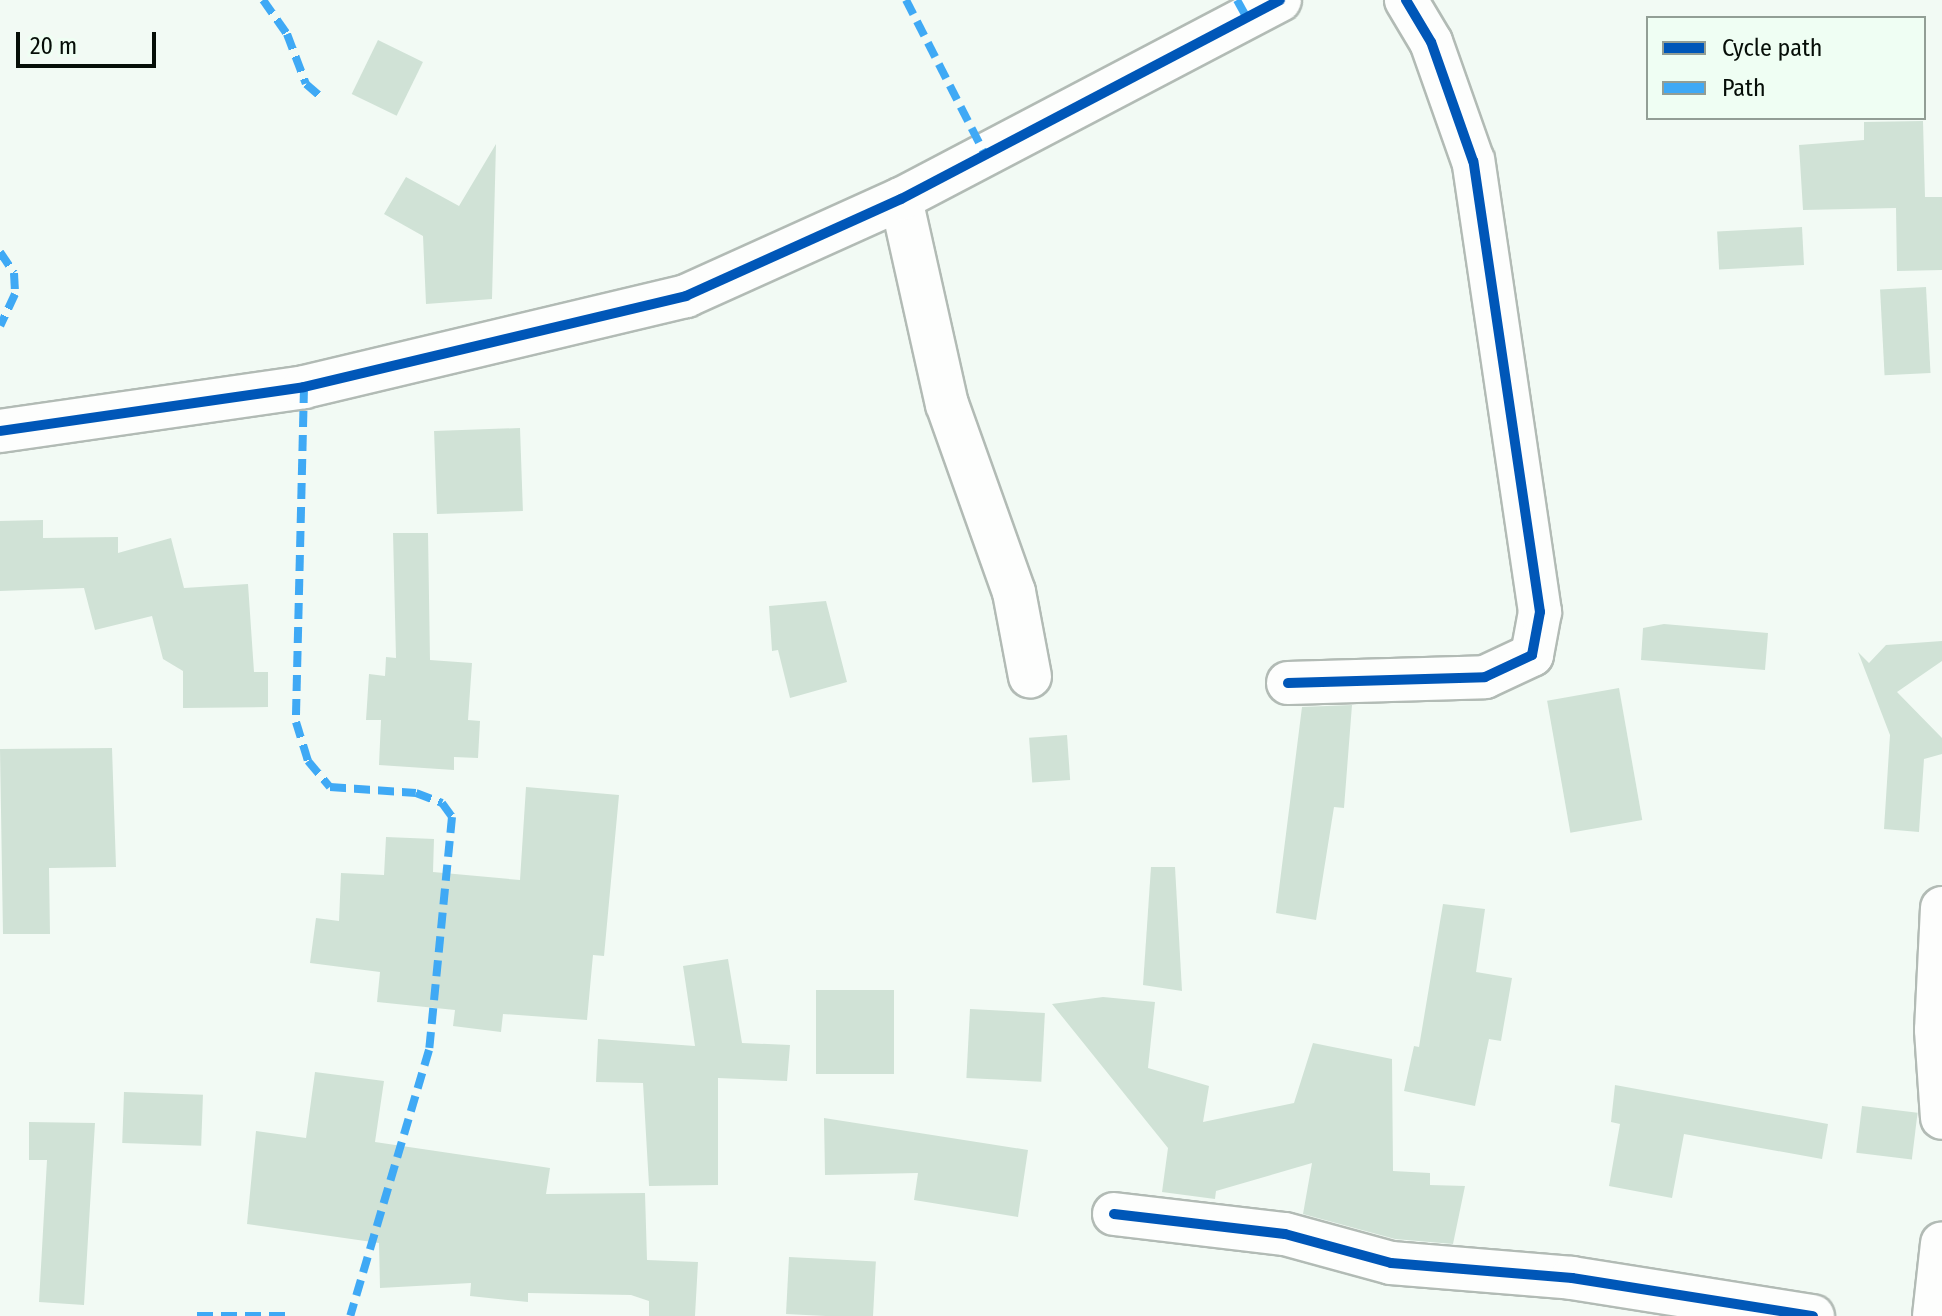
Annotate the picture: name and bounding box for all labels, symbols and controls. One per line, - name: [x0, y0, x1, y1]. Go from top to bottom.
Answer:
- scale bar: [20, 16, 160, 66]
- legend: [1646, 16, 1926, 120]
- text: 20 m: [30, 32, 77, 60]
- text: Cycle path: [1722, 34, 1822, 62]
- text: Path: [1722, 74, 1766, 102]

